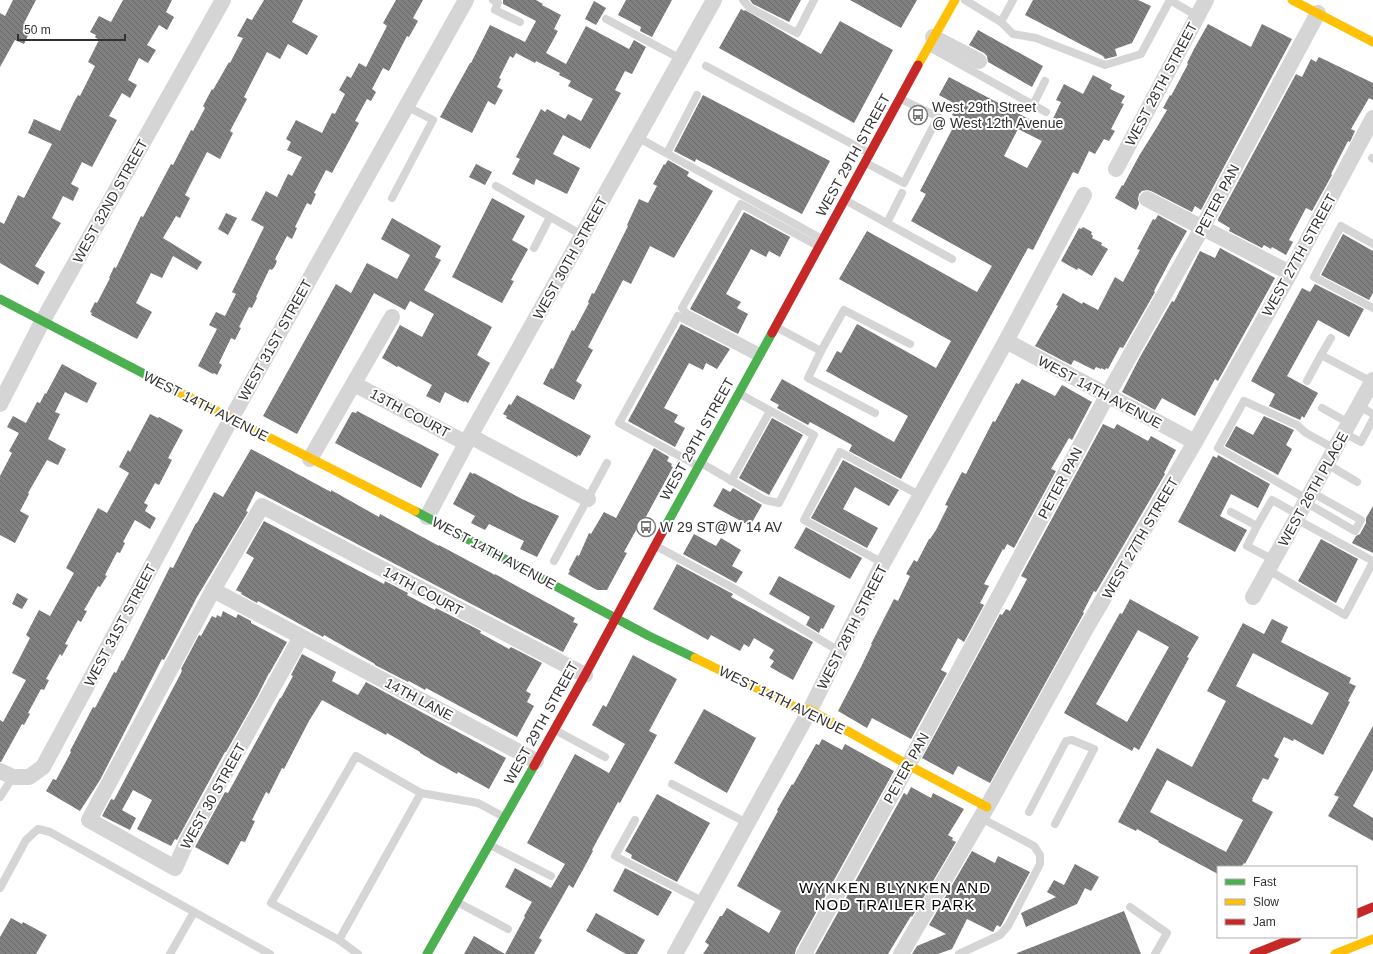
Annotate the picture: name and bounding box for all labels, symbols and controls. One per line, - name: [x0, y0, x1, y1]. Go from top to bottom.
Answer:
- scale bar: [18, 16, 125, 42]
- street label: WEST 28TH STREET: [1122, 19, 1201, 148]
- text: 50 m: [24, 23, 51, 37]
- street label: WEST 29TH STREET: [813, 91, 894, 219]
- place label: West 29th Street @ West 12th Avenue: [932, 99, 1063, 131]
- bus stop icon: West 29th Street @ West 12th Avenue: [907, 104, 929, 126]
- street label: WEST 32ND STREET: [69, 136, 151, 266]
- street label: PETER PAN: [1192, 162, 1242, 238]
- street label: WEST 27TH STREET: [1259, 191, 1340, 319]
- street label: WEST 30TH STREET: [530, 194, 611, 322]
- street label: WEST 31ST STREET: [235, 276, 315, 404]
- street label: WEST 14TH AVENUE: [1035, 353, 1165, 431]
- street label: WEST 14TH AVENUE: [141, 368, 271, 444]
- street label: WEST 29TH STREET: [657, 375, 738, 503]
- street label: 13TH COURT: [368, 385, 453, 441]
- street label: WEST 26TH PLACE: [1275, 429, 1351, 549]
- street label: PETER PAN: [1035, 445, 1085, 521]
- street label: WEST 27TH STREET: [1099, 474, 1182, 602]
- street label: WEST 14TH AVENUE: [429, 514, 559, 592]
- bus stop icon: W 29 ST@W 14 AV: [635, 516, 657, 538]
- place label: W 29 ST@W 14 AV: [660, 519, 783, 535]
- street label: WEST 31ST STREET: [81, 561, 159, 689]
- street label: WEST 28TH STREET: [814, 562, 891, 692]
- street label: 14TH COURT: [381, 563, 466, 619]
- street label: WEST 29TH STREET: [501, 659, 582, 787]
- street label: WEST 14TH AVENUE: [716, 663, 848, 737]
- street label: 14TH LANE: [382, 674, 456, 724]
- street label: PETER PAN: [880, 730, 932, 806]
- street label: WEST 30 STREET: [177, 740, 249, 852]
- legend: [1217, 866, 1357, 938]
- text: Fast: [1253, 875, 1277, 889]
- district label: WYNKEN BLYNKEN AND NOD TRAILER PARK: [799, 879, 991, 913]
- text: Slow: [1253, 895, 1279, 909]
- text: Jam: [1253, 915, 1276, 929]

